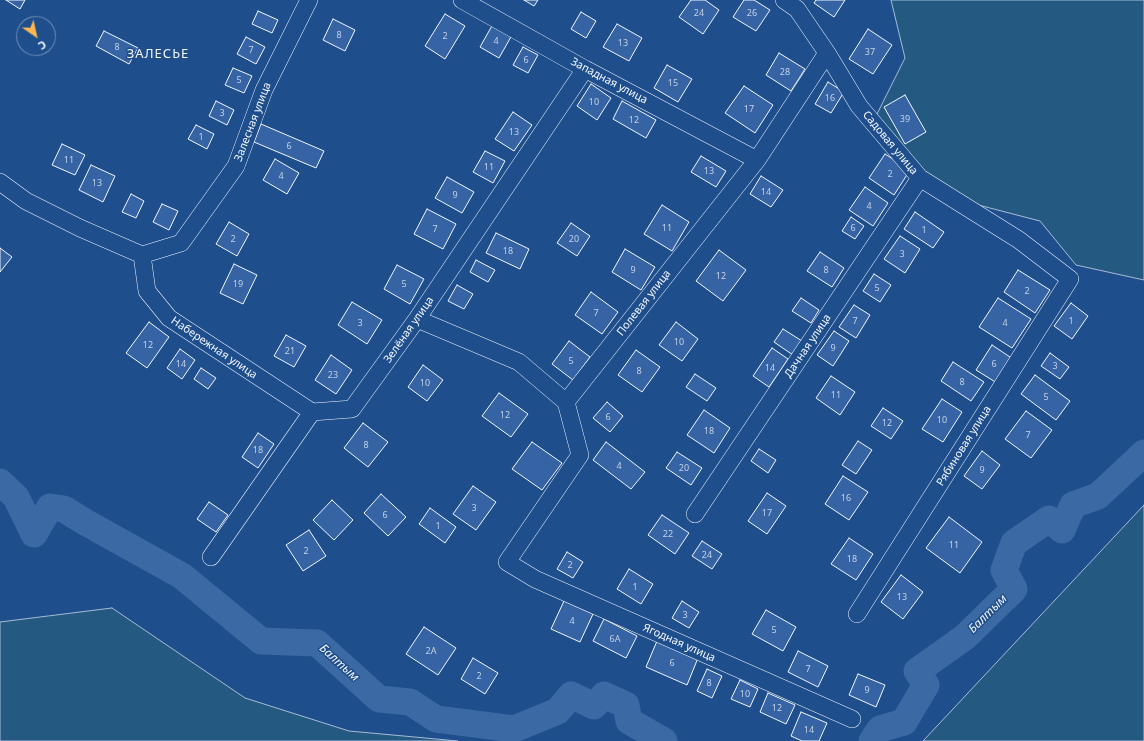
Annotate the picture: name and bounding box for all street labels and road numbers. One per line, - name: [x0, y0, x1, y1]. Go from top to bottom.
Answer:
- street label: Западная улица: [568, 55, 650, 107]
- street label: Залесная улица: [232, 81, 274, 163]
- street label: Садовая улица: [860, 108, 920, 178]
- street label: Полевая улица: [614, 267, 674, 339]
- street label: Зелёная улица: [381, 294, 437, 366]
- street label: Дачная улица: [782, 312, 834, 380]
- street label: Набережная улица: [168, 314, 260, 382]
- street label: Рябиновая улица: [934, 403, 994, 489]
- street label: Ягодная улица: [641, 621, 717, 665]

